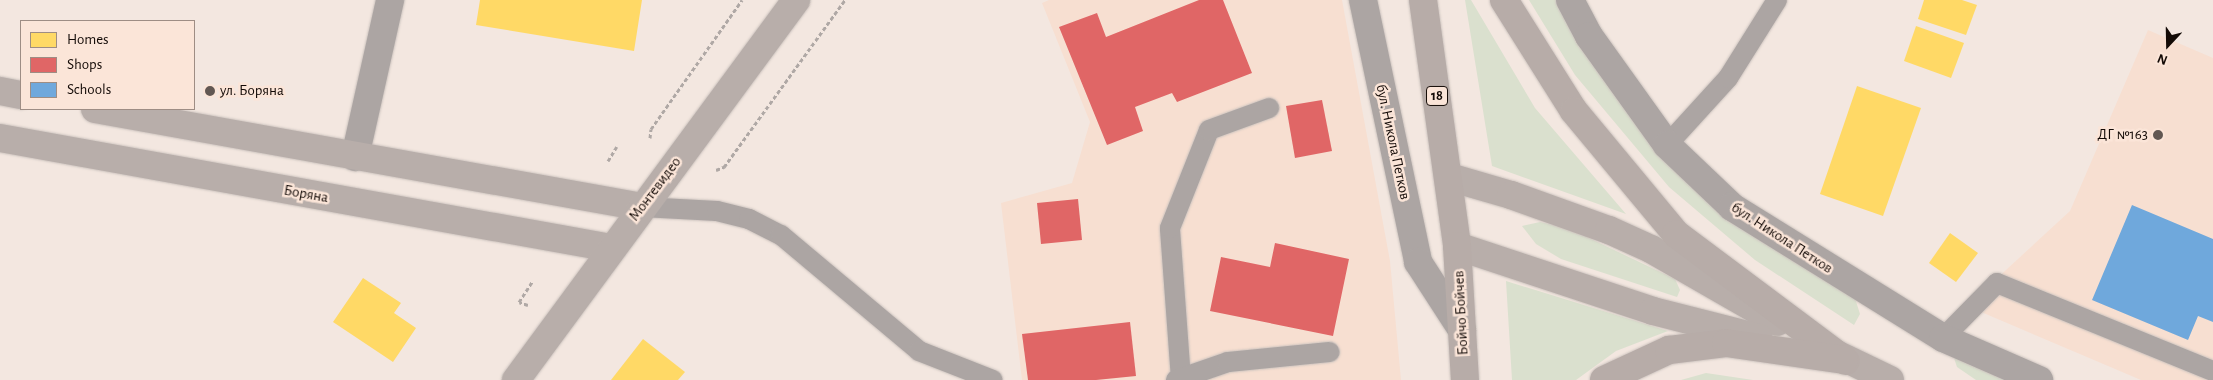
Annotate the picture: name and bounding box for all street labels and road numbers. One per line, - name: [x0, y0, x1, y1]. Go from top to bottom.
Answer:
- street label: бул. Никола Петков: [1372, 83, 1414, 201]
- road number: 18: [1426, 84, 1448, 108]
- street label: Монтевидео: [625, 153, 685, 225]
- street label: Боряна: [282, 181, 330, 207]
- street label: бул. Никола Петков: [1728, 199, 1836, 277]
- street label: Бойчо Бойчев: [1450, 270, 1472, 356]

